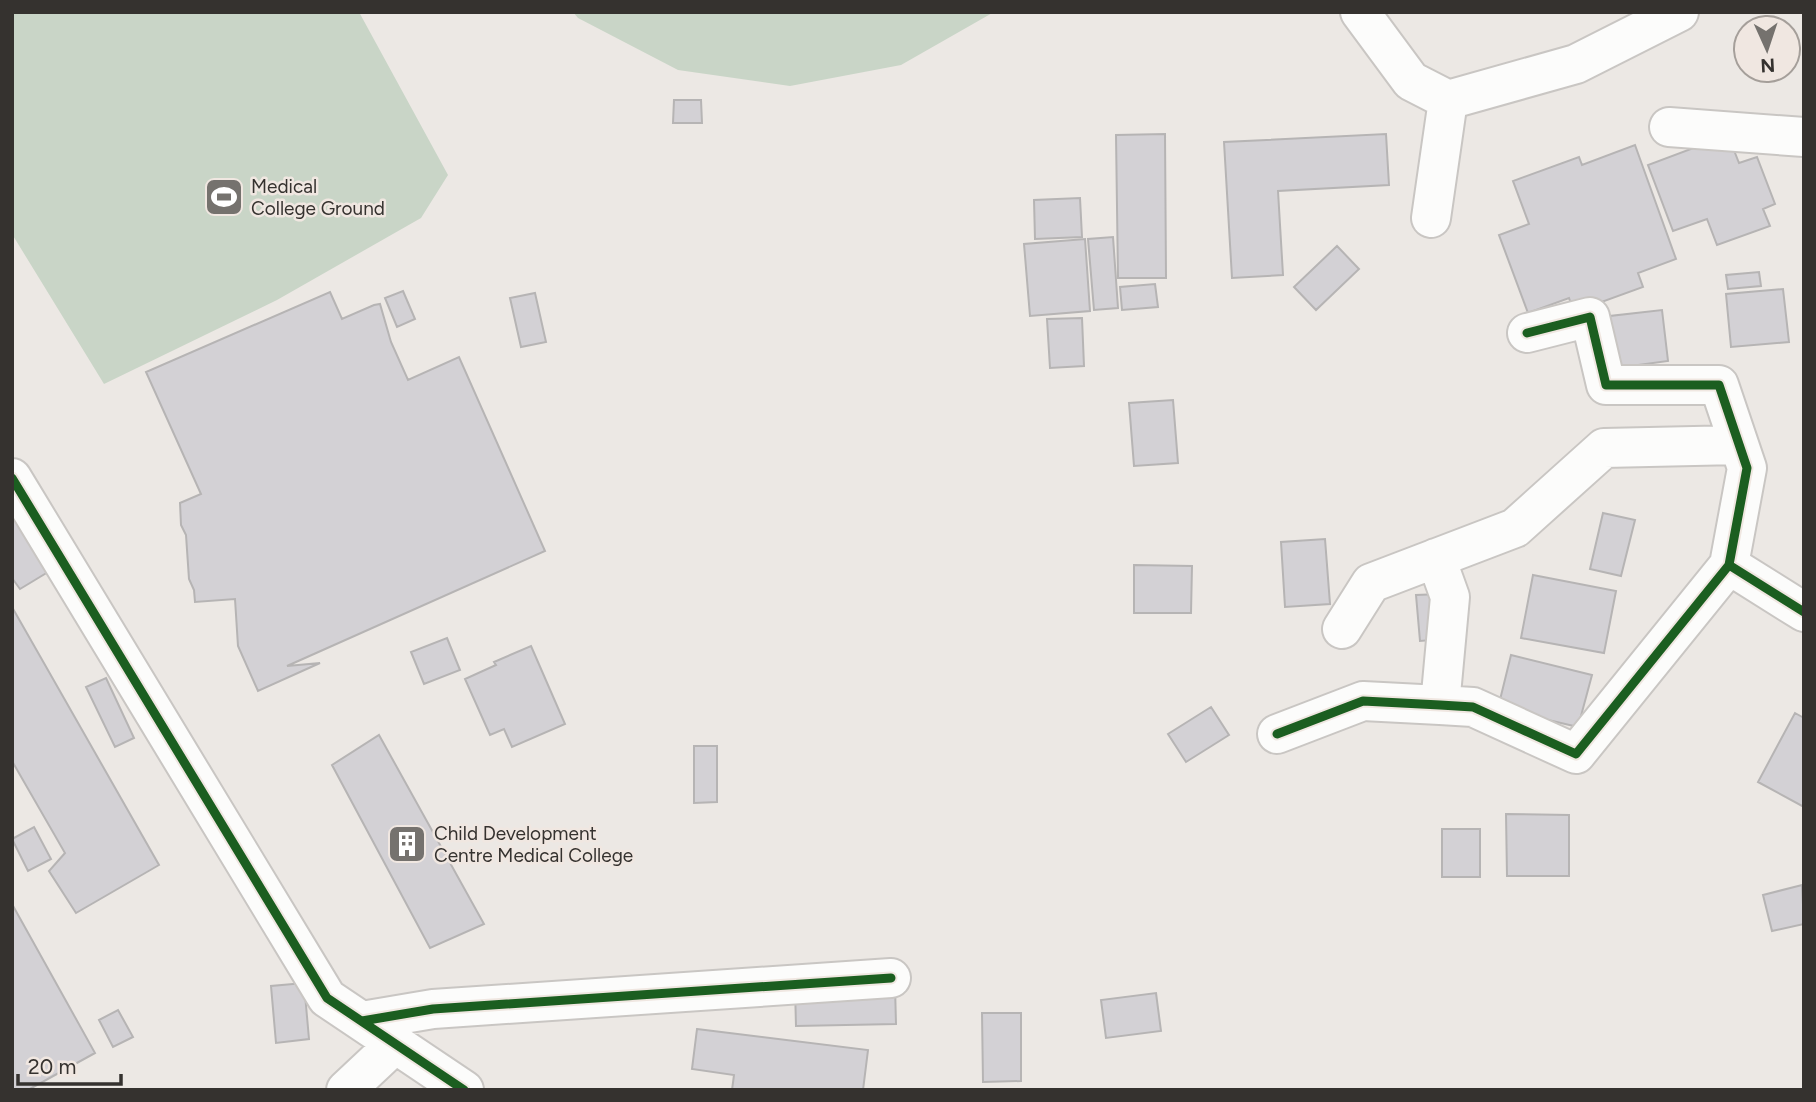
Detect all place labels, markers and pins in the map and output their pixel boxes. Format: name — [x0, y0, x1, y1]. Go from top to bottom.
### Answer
place label: Medical College Ground — [251, 175, 385, 220]
sports icon: Medical College Ground — [203, 176, 245, 218]
place label: Child Development Centre Medical College — [434, 822, 633, 867]
building icon: Child Development Centre Medical College — [386, 823, 428, 865]

